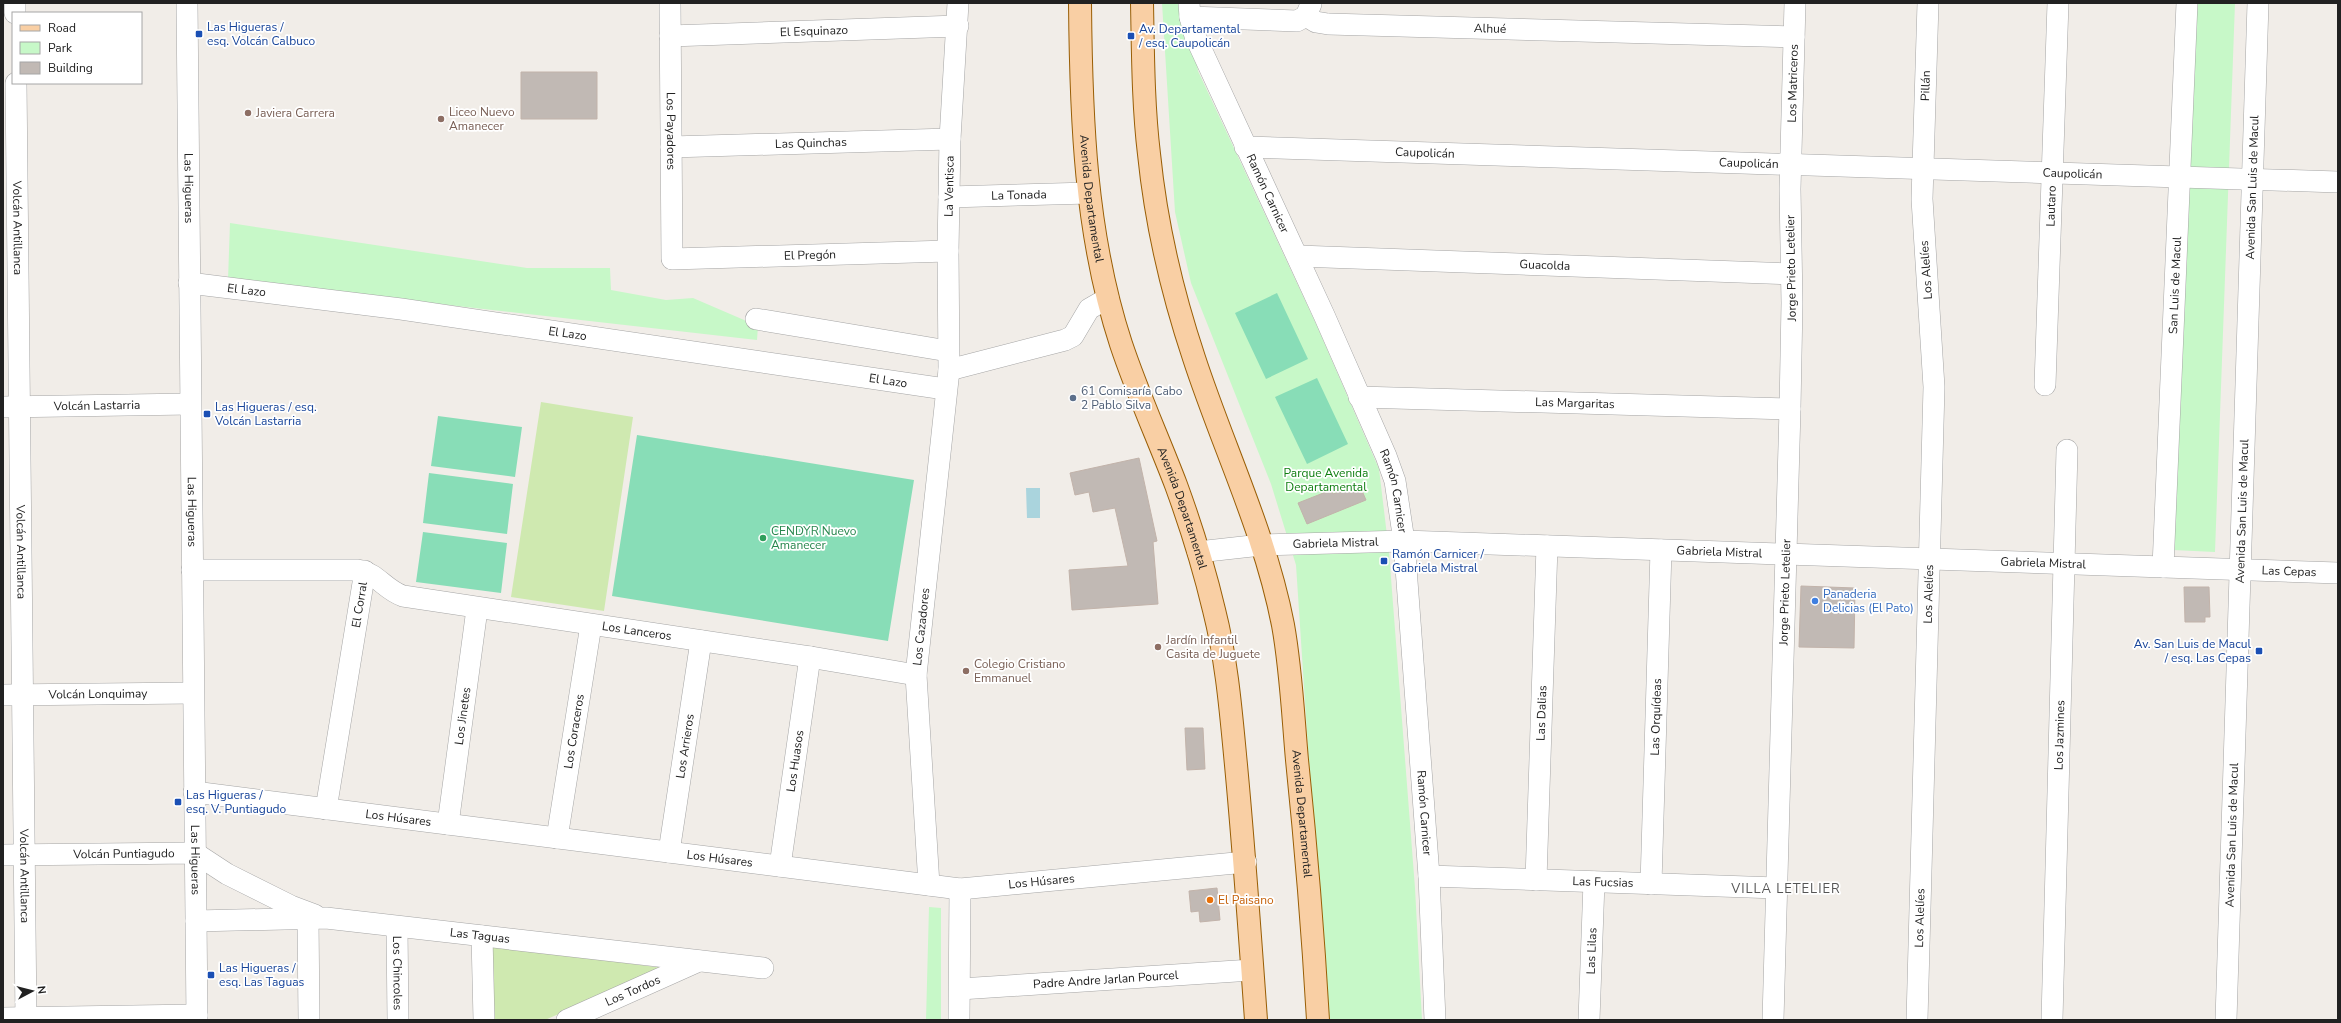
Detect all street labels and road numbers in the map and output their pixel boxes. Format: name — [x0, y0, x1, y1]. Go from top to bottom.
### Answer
street label: Alhué — [1474, 20, 1506, 37]
street label: El Esquinazo — [780, 22, 849, 40]
street label: Los Matriceros — [1784, 44, 1802, 123]
street label: Pillán — [1917, 70, 1934, 101]
street label: Los Payadores — [663, 92, 679, 170]
street label: Avenida San Luis de Macul — [2242, 115, 2262, 260]
street label: Las Quinchas — [775, 134, 847, 152]
street label: Avenida Departamental — [1076, 134, 1108, 264]
street label: Caupolicán — [1395, 144, 1455, 162]
street label: Ramón Carnicer — [1243, 151, 1293, 236]
street label: Las Higueras — [180, 153, 197, 223]
street label: Caupolicán — [1719, 154, 1779, 172]
street label: La Ventisca — [941, 155, 958, 217]
street label: Caupolicán — [2042, 165, 2103, 182]
street label: Volcán Antillanca — [9, 180, 26, 275]
street label: Lautaro — [2042, 185, 2060, 227]
street label: La Tonada — [991, 186, 1047, 204]
street label: Jorge Prieto Letelier — [1782, 214, 1800, 322]
street label: San Luis de Macul — [2165, 236, 2185, 334]
street label: Los Alelíes — [1916, 240, 1936, 300]
street label: El Pregón — [784, 246, 836, 264]
street label: Guacolda — [1519, 256, 1571, 274]
street label: El Lazo — [226, 280, 267, 300]
street label: El Lazo — [547, 323, 588, 344]
street label: El Lazo — [868, 370, 909, 391]
street label: Las Margaritas — [1535, 394, 1615, 412]
street label: Volcán Lastarria — [53, 397, 140, 414]
street label: Avenida San Luis de Macul — [2232, 438, 2252, 584]
street label: Avenida Departamental — [1154, 444, 1211, 571]
street label: Ramón Carnicer — [1376, 446, 1411, 534]
street label: Las Higueras — [184, 477, 200, 547]
street label: Volcán Antillanca — [12, 504, 30, 599]
street label: Gabriela Mistral — [1292, 534, 1379, 552]
street label: Jorge Prieto Letelier — [1775, 538, 1794, 647]
street label: Gabriela Mistral — [1676, 542, 1763, 561]
street label: Gabriela Mistral — [2000, 553, 2087, 572]
street label: Las Cepas — [2261, 562, 2317, 580]
street label: Los Alelíes — [1920, 564, 1937, 624]
street label: El Corral — [348, 580, 371, 629]
street label: Los Cazadores — [909, 587, 933, 666]
street label: Los Lanceros — [601, 618, 673, 644]
street label: Las Orquídeas — [1647, 678, 1665, 756]
street label: Volcán Lonquimay — [47, 685, 148, 703]
street label: Las Dalias — [1533, 685, 1550, 741]
street label: Los Jinetes — [451, 686, 474, 746]
street label: Los Coraceros — [560, 693, 588, 770]
street label: Los Jazmines — [2051, 700, 2068, 770]
street label: Los Arrieros — [672, 713, 698, 780]
street label: Los Huasos — [783, 729, 807, 793]
street label: Avenida Departamental — [1288, 749, 1316, 879]
street label: Avenida San Luis de Macul — [2222, 762, 2242, 908]
street label: Ramón Carnicer — [1413, 770, 1436, 857]
street label: Los Húsares — [364, 806, 433, 830]
street label: Las Higueras — [187, 825, 204, 895]
street label: Volcán Antillanca — [16, 828, 33, 923]
street label: Volcán Puntiagudo — [72, 845, 175, 862]
street label: Los Húsares — [686, 846, 754, 871]
street label: Los Húsares — [1008, 870, 1076, 892]
street label: Las Fucsias — [1572, 873, 1634, 891]
street label: Los Alelíes — [1911, 888, 1929, 948]
street label: Las Taguas — [449, 924, 511, 947]
street label: Las Lilas — [1583, 927, 1600, 975]
street label: Los Chincoles — [389, 936, 406, 1010]
street label: Padre Andre Jarlan Pourcel — [1033, 967, 1179, 992]
street label: Los Tordos — [603, 971, 663, 1010]

